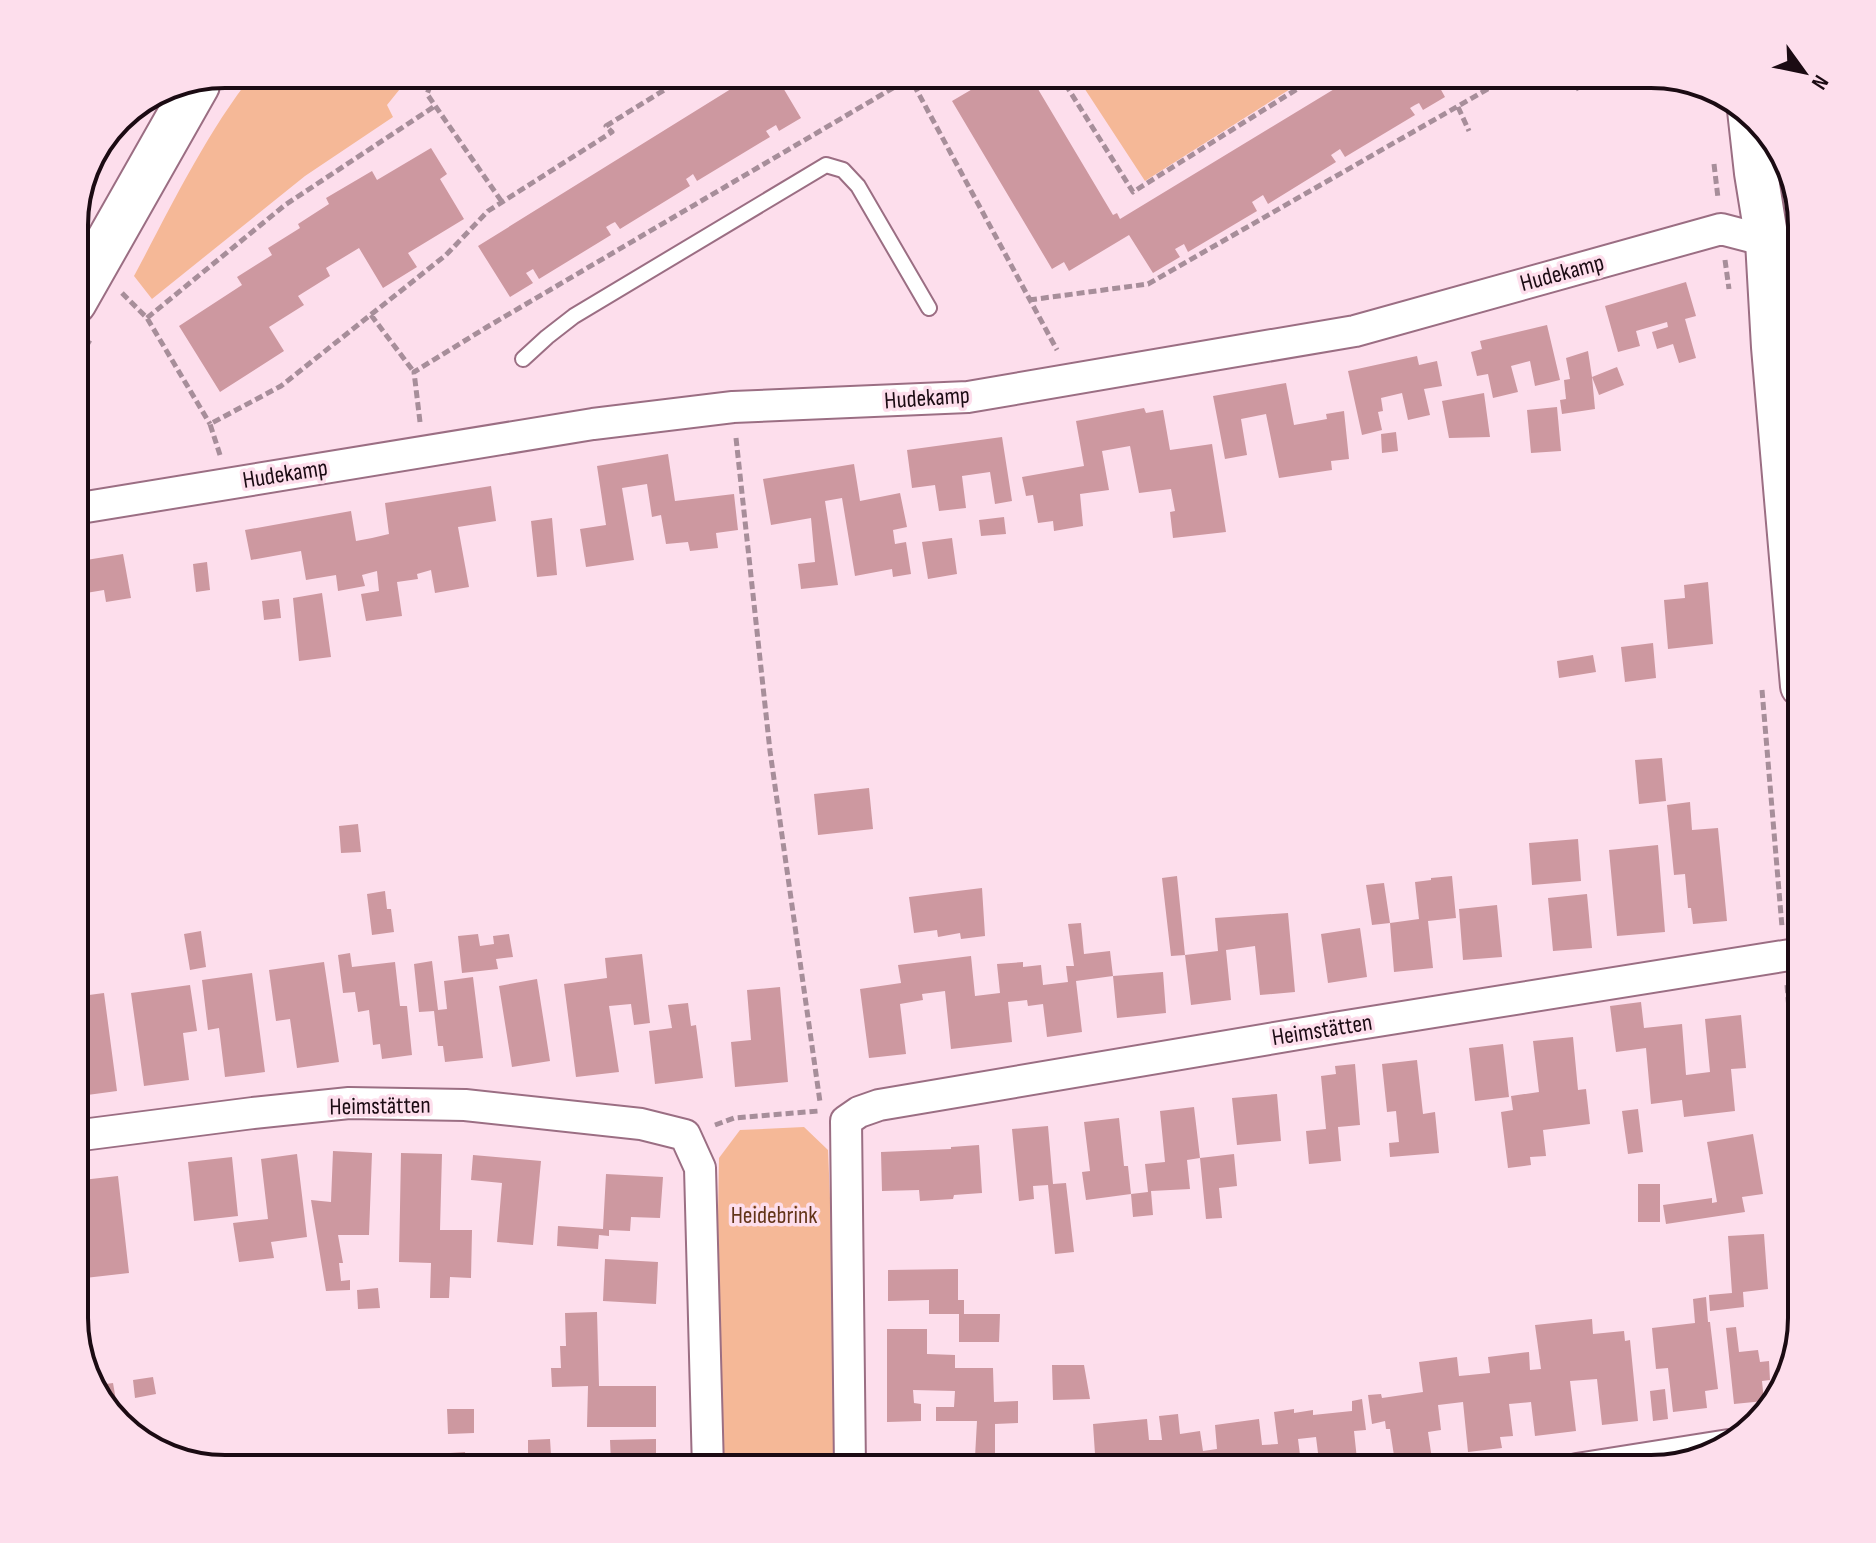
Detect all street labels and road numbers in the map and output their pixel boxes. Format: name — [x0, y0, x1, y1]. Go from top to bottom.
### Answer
street label: Hudekamp — [1517, 248, 1607, 298]
street label: Hudekamp — [883, 381, 971, 415]
street label: Hudekamp — [240, 453, 330, 495]
street label: Heimstätten — [1270, 1008, 1374, 1052]
street label: Heimstätten — [329, 1091, 431, 1121]

